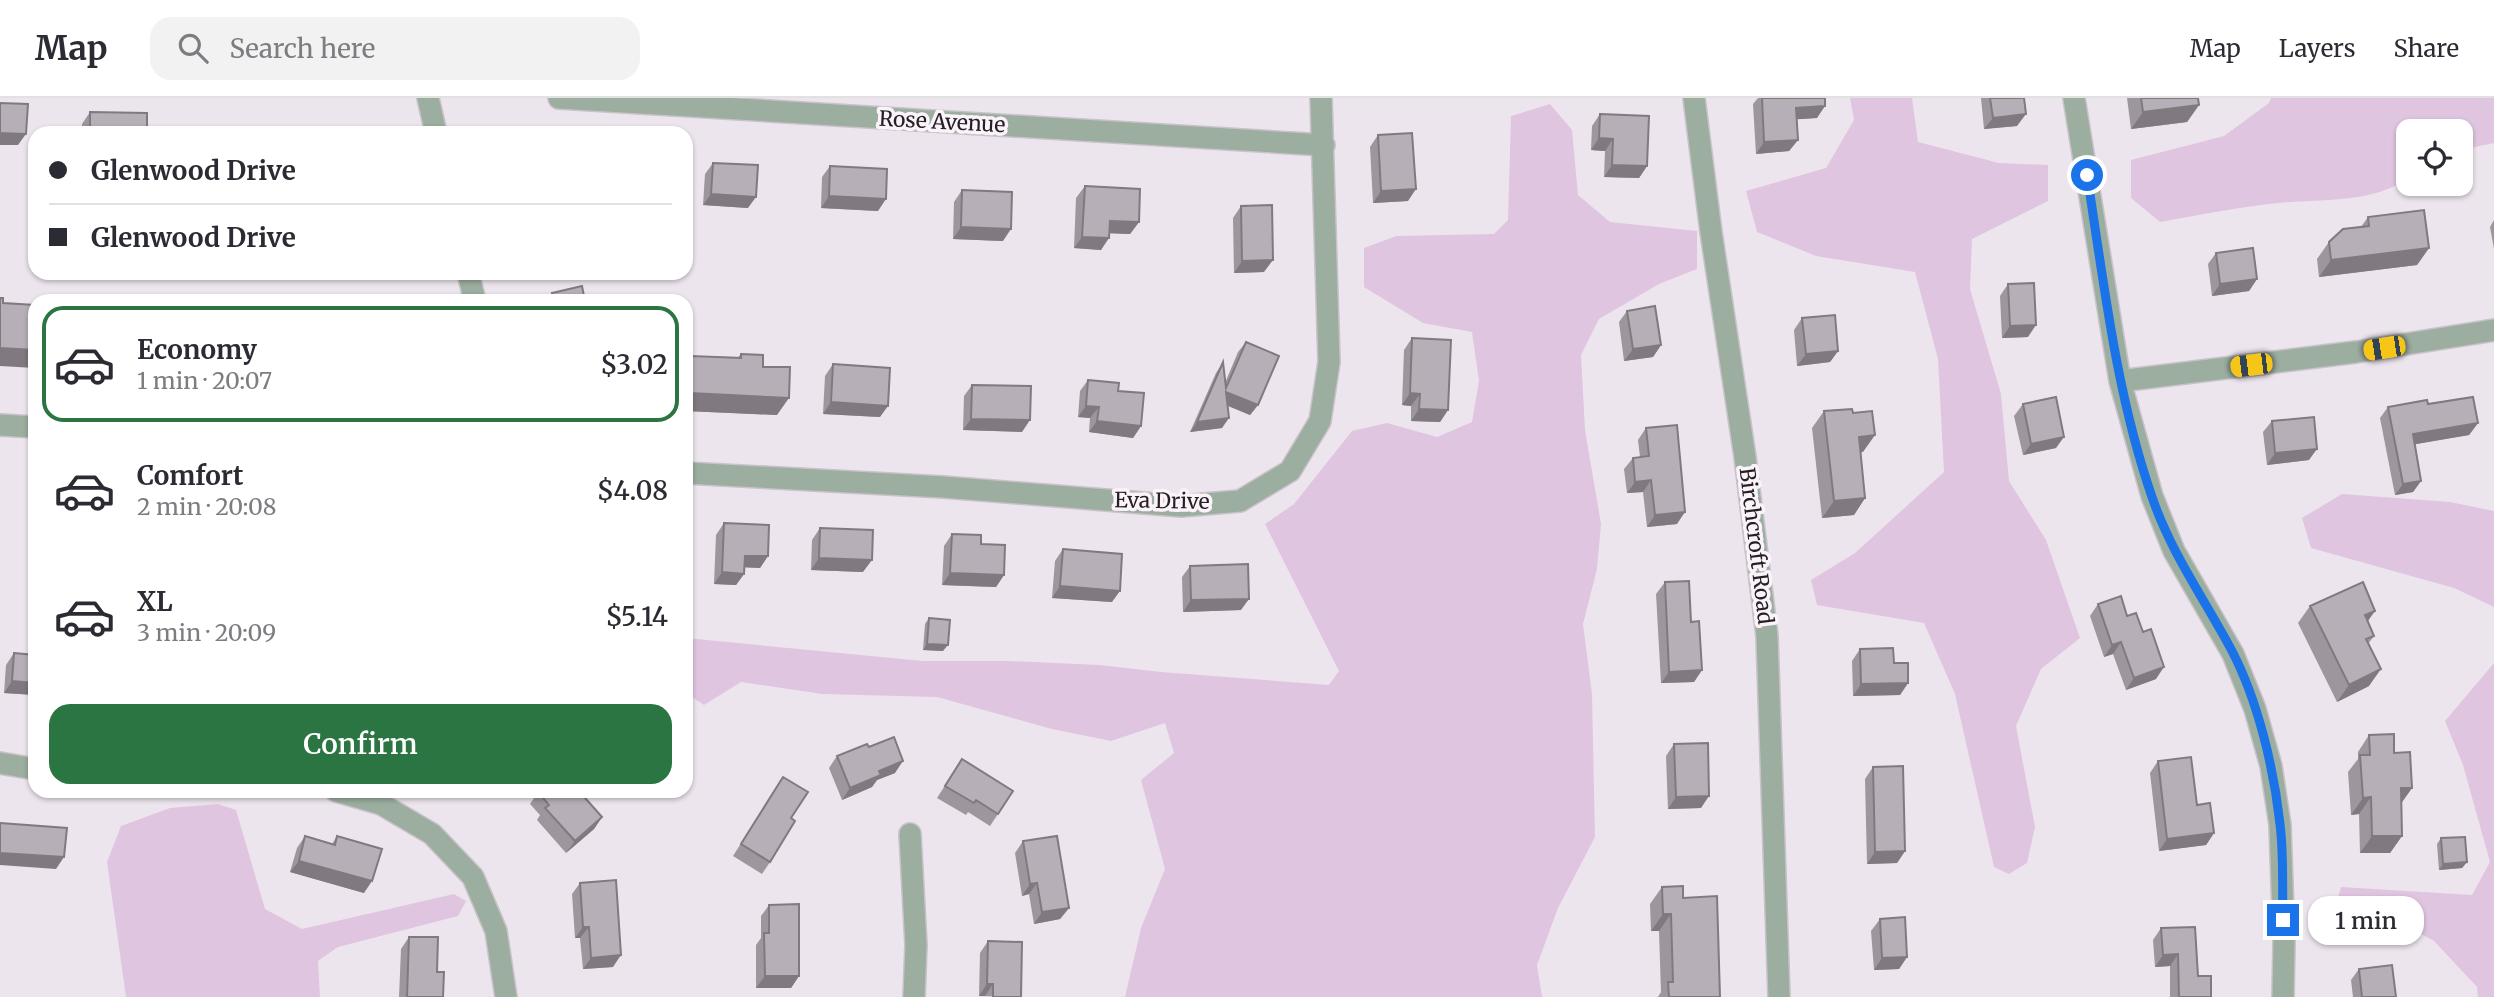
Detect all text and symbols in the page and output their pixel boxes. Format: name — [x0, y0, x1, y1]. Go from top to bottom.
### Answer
search box — [150, 17, 640, 80]
text: Map — [35, 28, 108, 69]
icon: search — [174, 29, 212, 67]
text: Search here — [230, 32, 375, 65]
text: Map — [2190, 33, 2241, 64]
text: Layers — [2279, 33, 2355, 64]
text: Share — [2393, 33, 2459, 64]
street label: Rose Avenue — [878, 105, 1006, 138]
map controls — [2396, 119, 2473, 196]
button: locate — [2396, 119, 2473, 196]
text: Glenwood Drive — [91, 154, 296, 187]
route start — [2071, 159, 2103, 191]
text: Glenwood Drive — [91, 221, 296, 254]
icon: car — [53, 333, 116, 396]
text: Economy — [137, 333, 257, 366]
car — [2362, 334, 2407, 362]
text: $3.02 — [600, 348, 668, 381]
car — [2229, 352, 2274, 378]
text: 1 min · 20:07 — [137, 366, 272, 395]
icon: car — [53, 459, 116, 522]
text: Comfort — [137, 459, 243, 492]
street label: Birchcroft Road — [1733, 466, 1780, 626]
text: $4.08 — [597, 474, 668, 507]
street label: Eva Drive — [1114, 486, 1210, 515]
text: 2 min · 20:08 — [137, 492, 276, 521]
icon: car — [53, 585, 116, 648]
text: XL — [137, 585, 173, 618]
text: $5.14 — [605, 600, 668, 633]
text: 3 min · 20:09 — [137, 618, 276, 647]
button: Confirm — [49, 704, 672, 784]
callout: 1 min — [2308, 896, 2423, 944]
route end — [2267, 904, 2299, 936]
text: 1 min — [2335, 906, 2397, 935]

